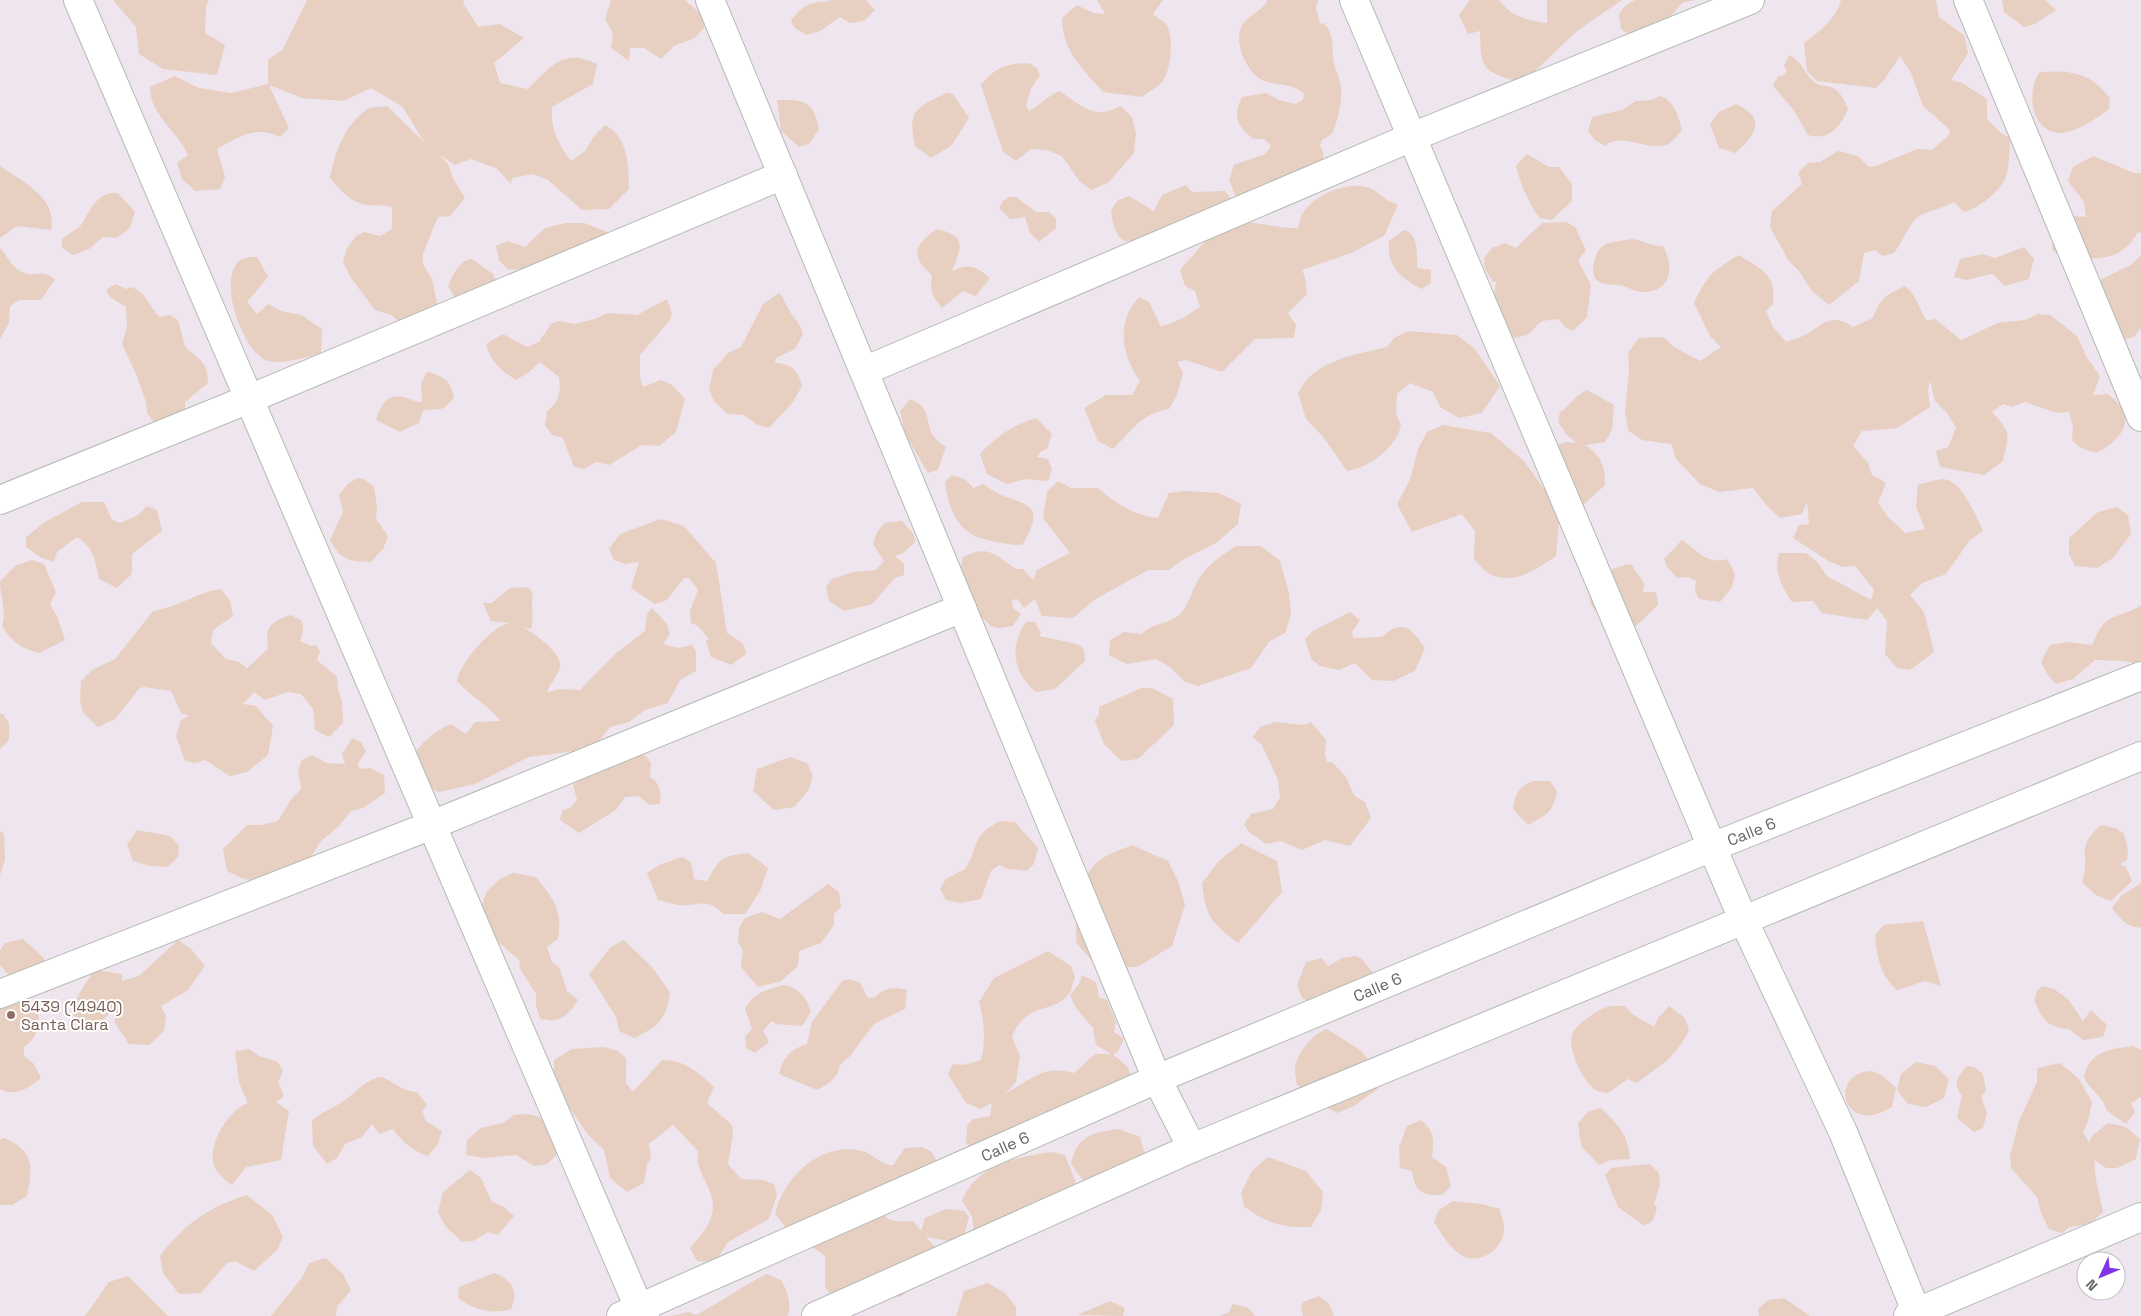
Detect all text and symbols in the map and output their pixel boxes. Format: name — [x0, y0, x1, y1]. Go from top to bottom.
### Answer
street label: Calle 6 — [1724, 812, 1779, 850]
street label: Calle 6 — [1350, 967, 1405, 1006]
place label: 5439 (14940) Santa Clara — [21, 996, 122, 1035]
marker: 5439 (14940) Santa Clara — [5, 1009, 17, 1021]
street label: Calle 6 — [978, 1126, 1033, 1166]
north arrow — [2076, 1251, 2126, 1301]
text: N — [2082, 1275, 2101, 1295]

